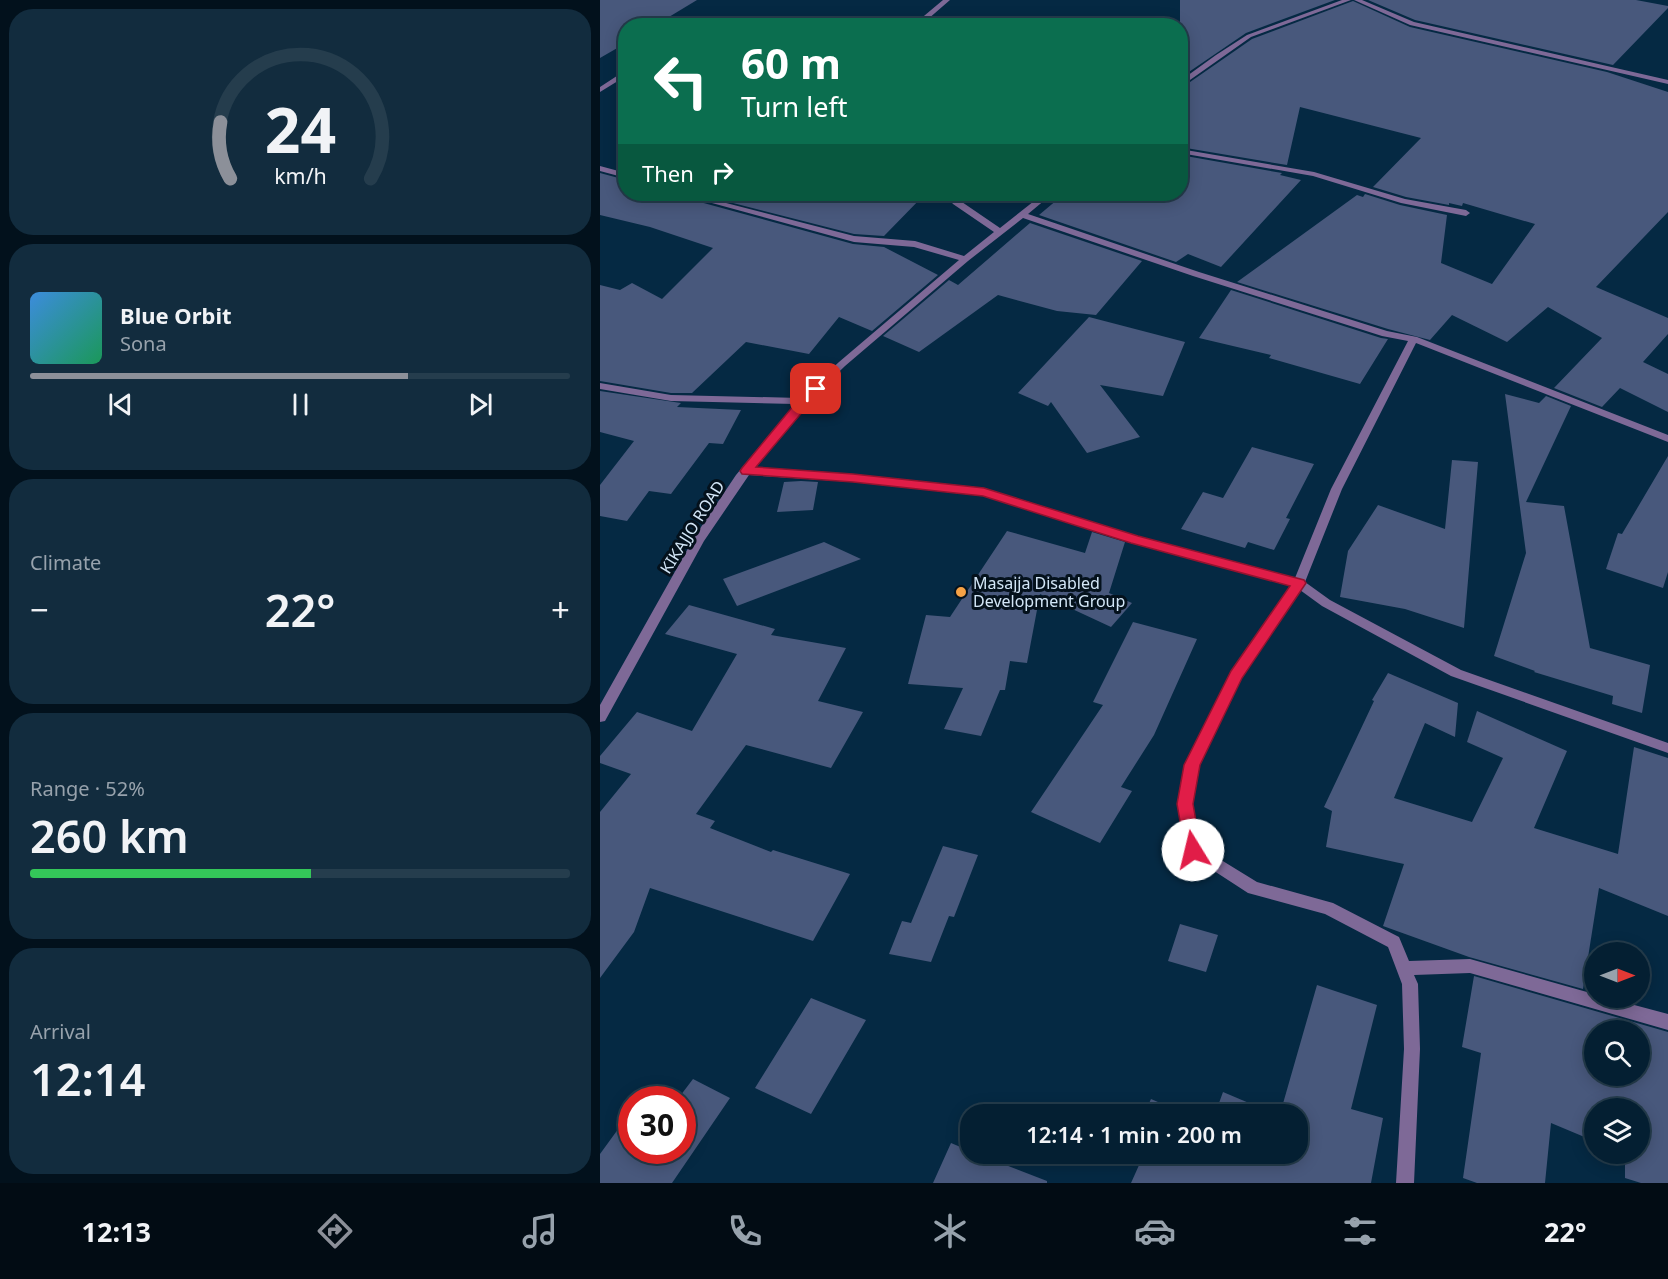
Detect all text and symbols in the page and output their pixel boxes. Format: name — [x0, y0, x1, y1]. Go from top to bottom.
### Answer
text: 60 m — [741, 34, 841, 91]
icon: left — [642, 42, 720, 120]
text: 24 — [264, 86, 336, 171]
text: Turn left — [741, 88, 847, 125]
icon: right — [706, 156, 739, 189]
text: Then — [642, 158, 694, 188]
text: km/h — [274, 161, 326, 190]
text: Blue Orbit — [120, 300, 232, 330]
text: Sona — [120, 330, 167, 357]
pin — [790, 363, 841, 414]
icon: arrive — [799, 372, 832, 405]
icon: previous — [104, 388, 137, 421]
icon: pause — [284, 388, 317, 421]
icon: next — [464, 388, 497, 421]
street label: KIKAJJO ROAD — [655, 476, 729, 578]
text: Climate — [30, 549, 101, 576]
place label: Masajja Disabled Development Group — [973, 572, 1125, 612]
text: 22° — [265, 579, 335, 640]
marker: Masajja Disabled Development Group — [954, 585, 968, 599]
text: − — [30, 587, 49, 632]
text: + — [551, 587, 570, 632]
text: Range · 52% — [30, 775, 145, 802]
text: 260 km — [30, 805, 189, 866]
position arrow — [1161, 818, 1225, 882]
north arrow — [1584, 942, 1650, 1008]
map controls — [1584, 942, 1650, 1164]
text: Arrival — [30, 1018, 91, 1045]
button: search — [1584, 1020, 1650, 1086]
text: 12:14 — [30, 1048, 145, 1109]
speed limit sign: 30 — [618, 1086, 696, 1164]
button: layers — [1584, 1098, 1650, 1164]
text: 12:14 · 1 min · 200 m — [1026, 1119, 1242, 1149]
icon: directions — [314, 1210, 356, 1252]
icon: music — [519, 1210, 561, 1252]
icon: phone — [724, 1210, 766, 1252]
icon: climate — [929, 1210, 971, 1252]
icon: car — [1134, 1210, 1176, 1252]
icon: filters — [1339, 1210, 1381, 1252]
text: 12:13 — [82, 1213, 151, 1250]
text: 22° — [1544, 1213, 1586, 1250]

